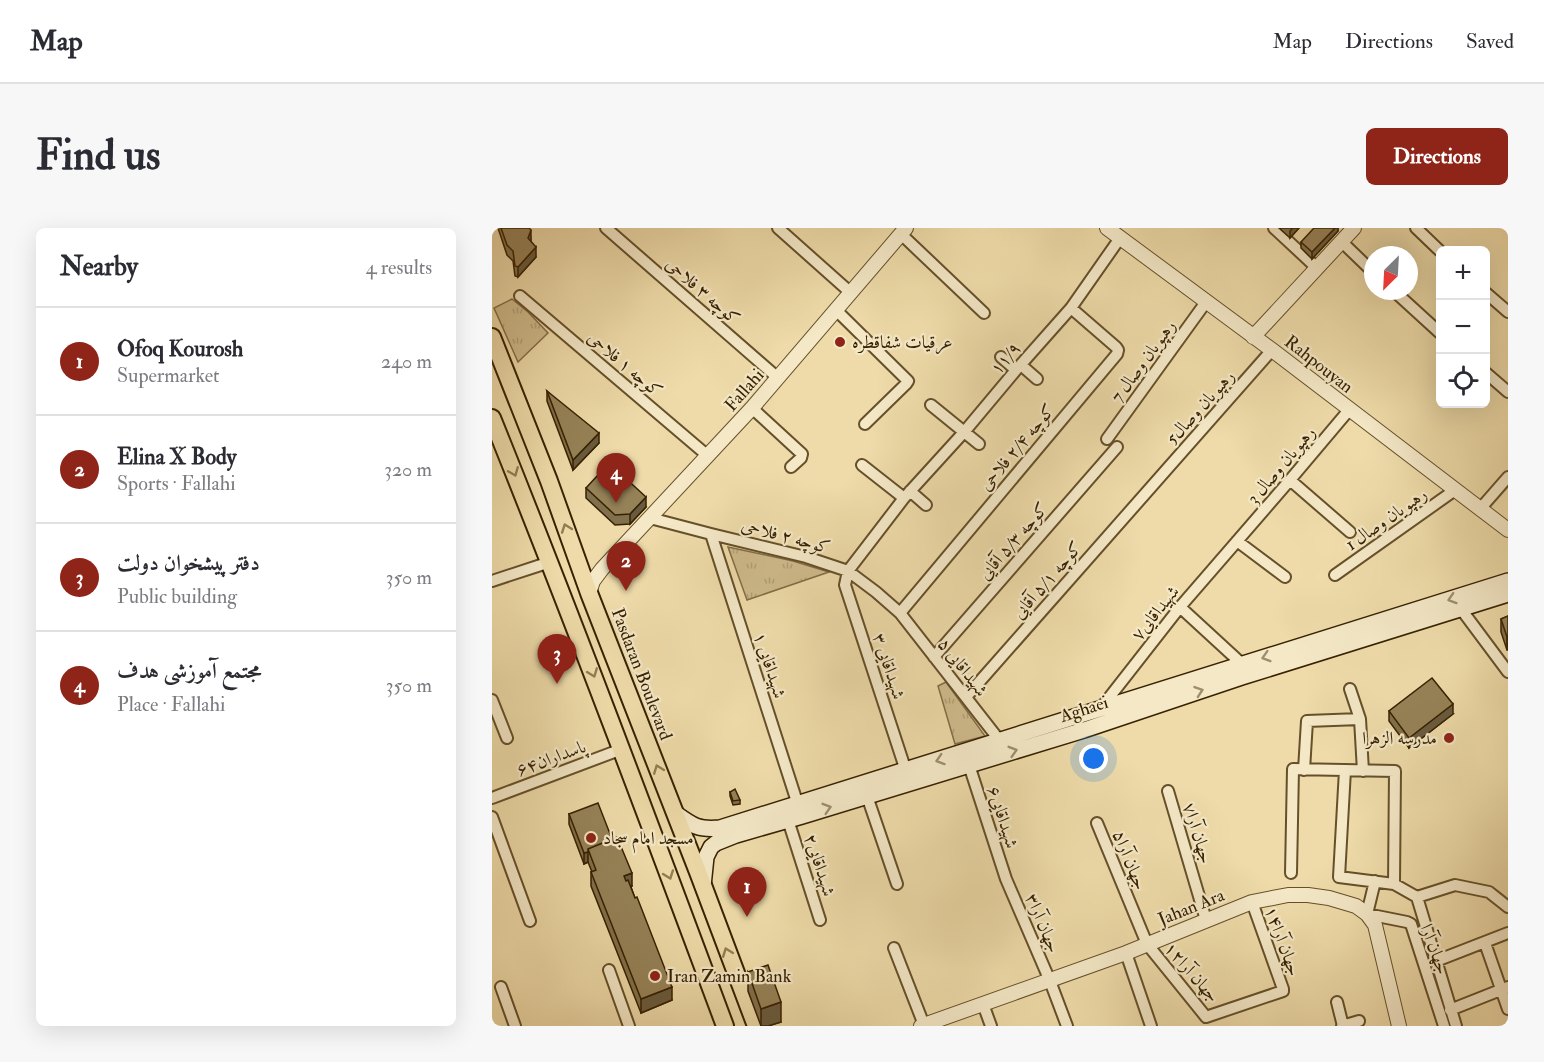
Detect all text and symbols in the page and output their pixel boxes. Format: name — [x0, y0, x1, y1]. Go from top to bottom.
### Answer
text: Map — [30, 24, 83, 59]
text: Map — [1272, 28, 1312, 55]
text: Directions — [1345, 28, 1433, 55]
text: Saved — [1466, 28, 1514, 55]
button: Directions — [1366, 128, 1508, 185]
text: Find us — [36, 130, 160, 182]
north arrow — [1364, 246, 1418, 300]
map controls — [1436, 246, 1490, 408]
button: + — [1436, 246, 1490, 300]
text: Nearby — [60, 251, 138, 283]
street label: کوچه ۳ فلاحی — [660, 253, 745, 331]
text: 4 results — [366, 255, 432, 280]
button: − — [1436, 300, 1490, 354]
street label: 7 رهپویان وصال — [1106, 315, 1181, 407]
street label: کوچه ۱ فلاحی — [582, 326, 667, 403]
street label: Rahpouyan — [1280, 330, 1358, 398]
place label: عرقیات شفاقطره — [852, 331, 953, 355]
text: Ofoq Kourosh — [117, 335, 243, 363]
marker: عرقیات شفاقطره — [833, 335, 847, 349]
street label: ۱۱/۹ — [985, 337, 1026, 380]
text: 1 — [76, 349, 83, 374]
text: 240 m — [381, 349, 432, 374]
button: locate — [1436, 354, 1490, 408]
text: Supermarket — [117, 363, 220, 388]
street label: Fallahi — [720, 364, 769, 416]
street label: رهپویان وصال5 — [1161, 365, 1240, 449]
street label: کوچه ۲/۴ فلاحی — [974, 399, 1061, 496]
street label: 3 رهپویان وصال — [1242, 421, 1321, 509]
text: Elina X Body — [117, 443, 237, 471]
pin: 4 — [596, 454, 636, 503]
text: 2 — [74, 457, 85, 482]
text: 320 m — [384, 457, 432, 482]
one-way arrow — [507, 466, 519, 477]
text: Sports · Fallahi — [117, 471, 236, 496]
street label: 1 رهپویان وصال — [1341, 483, 1432, 556]
street label: کوچه ۵/۳ آقایی — [973, 498, 1054, 586]
street label: کوچه ۲ فلاحی — [739, 514, 833, 560]
one-way arrow — [561, 523, 574, 534]
street label: کوچه ۵/۱ آقایی — [1007, 537, 1088, 625]
pin: 2 — [606, 542, 646, 591]
text: دفتر پیشخوان دولت — [117, 549, 260, 577]
text: 3 — [76, 565, 83, 590]
text: 350 m — [386, 565, 432, 590]
street label: شهیداقایی۷ — [1126, 581, 1185, 646]
text: Public building — [117, 584, 237, 609]
one-way arrow — [1447, 591, 1458, 604]
street label: Pasdaran Boulevard — [606, 605, 677, 744]
street label: ۱ شهیداقایی — [748, 629, 791, 701]
street label: ۳ شهیداقایی — [867, 630, 910, 702]
street label: ۵ شهیداقایی — [933, 633, 993, 701]
pin: 3 — [538, 634, 576, 684]
one-way arrow — [1261, 650, 1272, 662]
text: مجتمع آموزشی هدف — [117, 657, 261, 685]
one-way arrow — [585, 667, 598, 678]
text: 4 — [74, 673, 85, 698]
text: 350 m — [386, 673, 432, 698]
one-way arrow — [1193, 686, 1204, 699]
street label: Aghaei — [1056, 691, 1111, 728]
text: Place · Fallahi — [117, 692, 225, 717]
place label: مدرسه الزهرا — [1362, 727, 1437, 750]
marker: مدرسه الزهرا — [1442, 731, 1456, 745]
street label: پاسداران۶۴ — [513, 735, 591, 783]
your location — [1079, 744, 1108, 773]
one-way arrow — [1007, 746, 1018, 758]
one-way arrow — [935, 753, 946, 765]
one-way arrow — [653, 765, 665, 776]
street label: شهیداقایی۶ — [982, 783, 1023, 851]
street label: جهان آرا۷ — [1177, 800, 1218, 866]
one-way arrow — [821, 803, 832, 816]
place label: مسجد امام سجاد — [603, 827, 694, 854]
street label: جهان آرا۵ — [1107, 827, 1152, 893]
marker: مسجد امام سجاد — [584, 831, 598, 845]
street label: شهیداقایی۲ — [799, 831, 840, 899]
pin: 1 — [728, 868, 766, 917]
one-way arrow — [662, 869, 674, 880]
street label: Jahan Ara — [1154, 884, 1228, 932]
street label: جهان آرا۳ — [1020, 890, 1065, 956]
street label: جهان آرا۱۴ — [1259, 903, 1306, 979]
street label: جهان آرا — [1415, 921, 1454, 978]
street label: جهان آرا۱۲ — [1159, 937, 1224, 1007]
one-way arrow — [722, 947, 735, 957]
place label: Iran Zamin Bank — [667, 965, 792, 988]
marker: Iran Zamin Bank — [648, 969, 662, 983]

